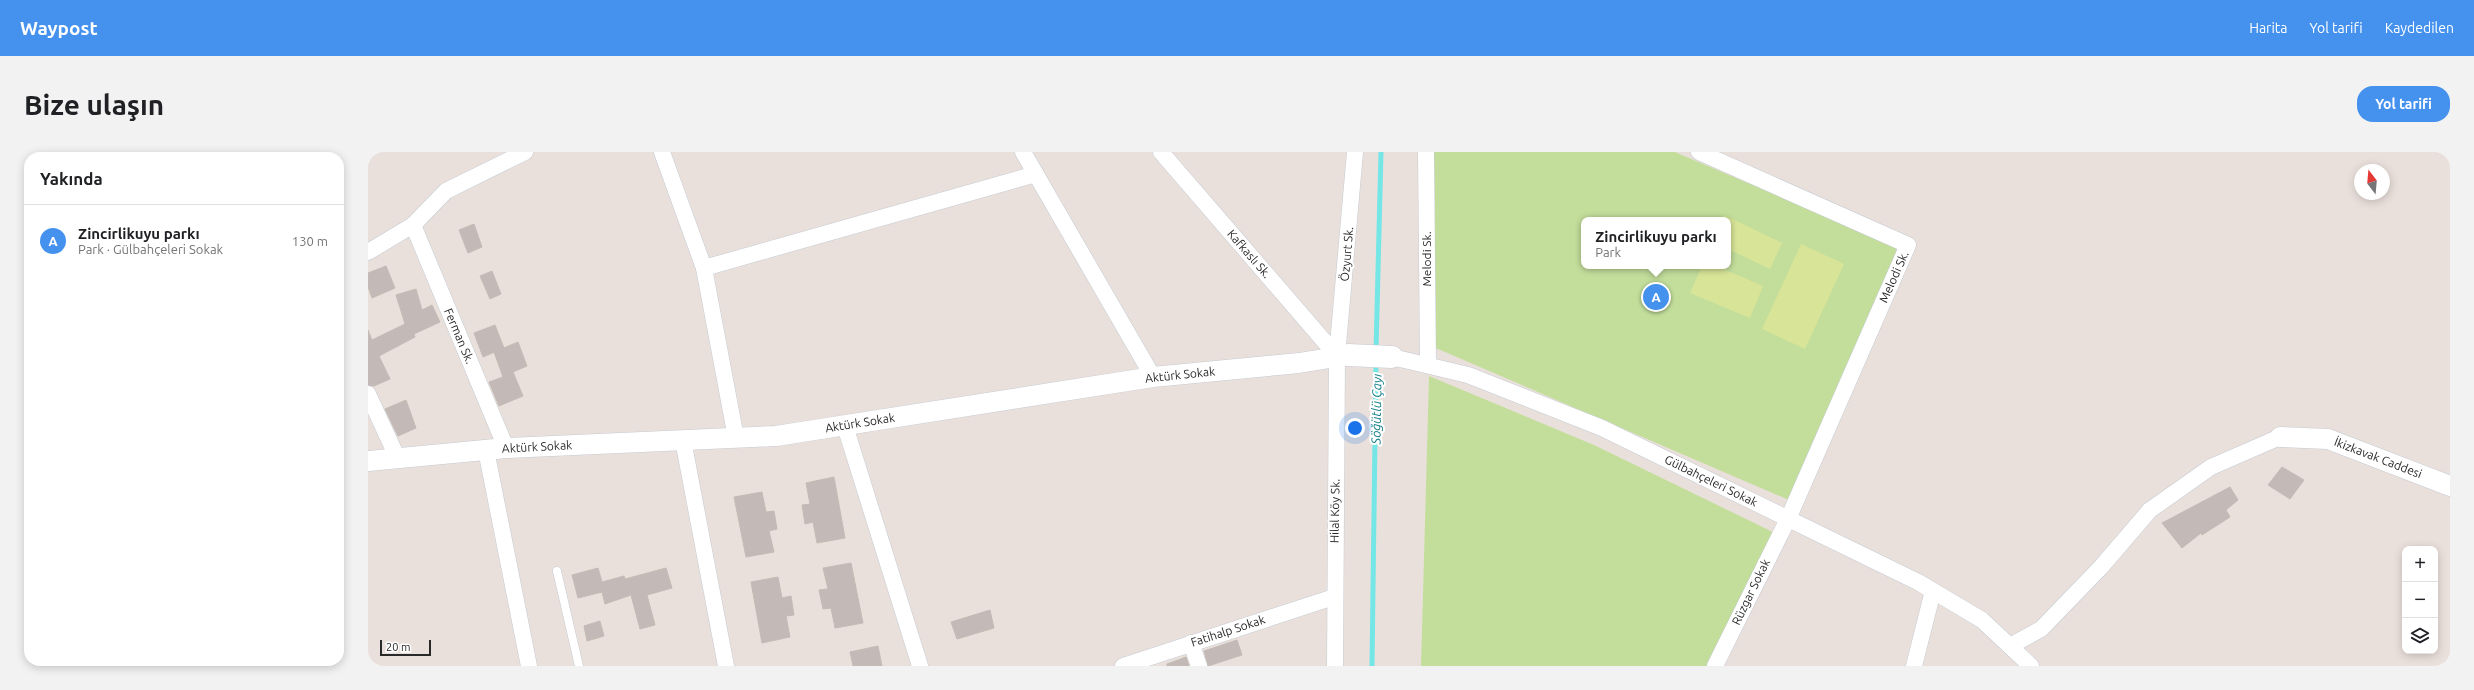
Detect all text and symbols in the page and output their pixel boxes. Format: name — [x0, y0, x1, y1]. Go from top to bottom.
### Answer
text: Waypost — [20, 17, 98, 39]
text: Harita — [2249, 20, 2287, 36]
text: Yol tarifi — [2309, 20, 2363, 36]
text: Kaydedilen — [2385, 20, 2454, 36]
button: Yol tarifi — [2357, 86, 2450, 122]
text: Bize ulaşın — [24, 89, 164, 120]
north arrow — [2354, 164, 2390, 200]
text: Yakında — [40, 169, 103, 188]
popup — [1581, 217, 1731, 269]
text: Zincirlikuyu parkı — [78, 225, 200, 242]
street label: Özyurt Sk. — [1338, 226, 1355, 282]
street label: Kafkaslı Sk. — [1225, 227, 1274, 280]
text: Zincirlikuyu parkı — [1595, 228, 1717, 245]
street label: Melodi Sk. — [1420, 231, 1433, 287]
text: A — [48, 234, 58, 248]
text: 130 m — [292, 234, 328, 248]
text: Park · Gülbahçeleri Sokak — [78, 242, 223, 256]
text: Park — [1595, 245, 1621, 259]
street label: Melodi Sk. — [1876, 249, 1911, 305]
pin: A — [1643, 282, 1669, 312]
street label: Ferman Sk. — [442, 306, 477, 365]
street label: Aktürk Sokak — [1144, 364, 1216, 385]
water label: Söğütlü Çayı — [1368, 374, 1384, 445]
street label: Aktürk Sokak — [824, 411, 896, 434]
your location — [1345, 418, 1365, 438]
street label: İkizkavak Caddesi — [2332, 435, 2424, 480]
street label: Aktürk Sokak — [502, 438, 572, 455]
street label: Gülbahçeleri Sokak — [1663, 452, 1760, 509]
street label: Hilal Köy Sk. — [1327, 479, 1342, 543]
map controls — [2402, 546, 2438, 654]
button: + — [2402, 546, 2438, 582]
street label: Rüzgar Sokak — [1729, 557, 1772, 627]
button: − — [2402, 582, 2438, 618]
street label: Fatihalp Sokak — [1189, 612, 1267, 649]
button: layers — [2402, 618, 2438, 654]
scale bar — [380, 638, 431, 657]
text: 20 m — [386, 641, 410, 653]

